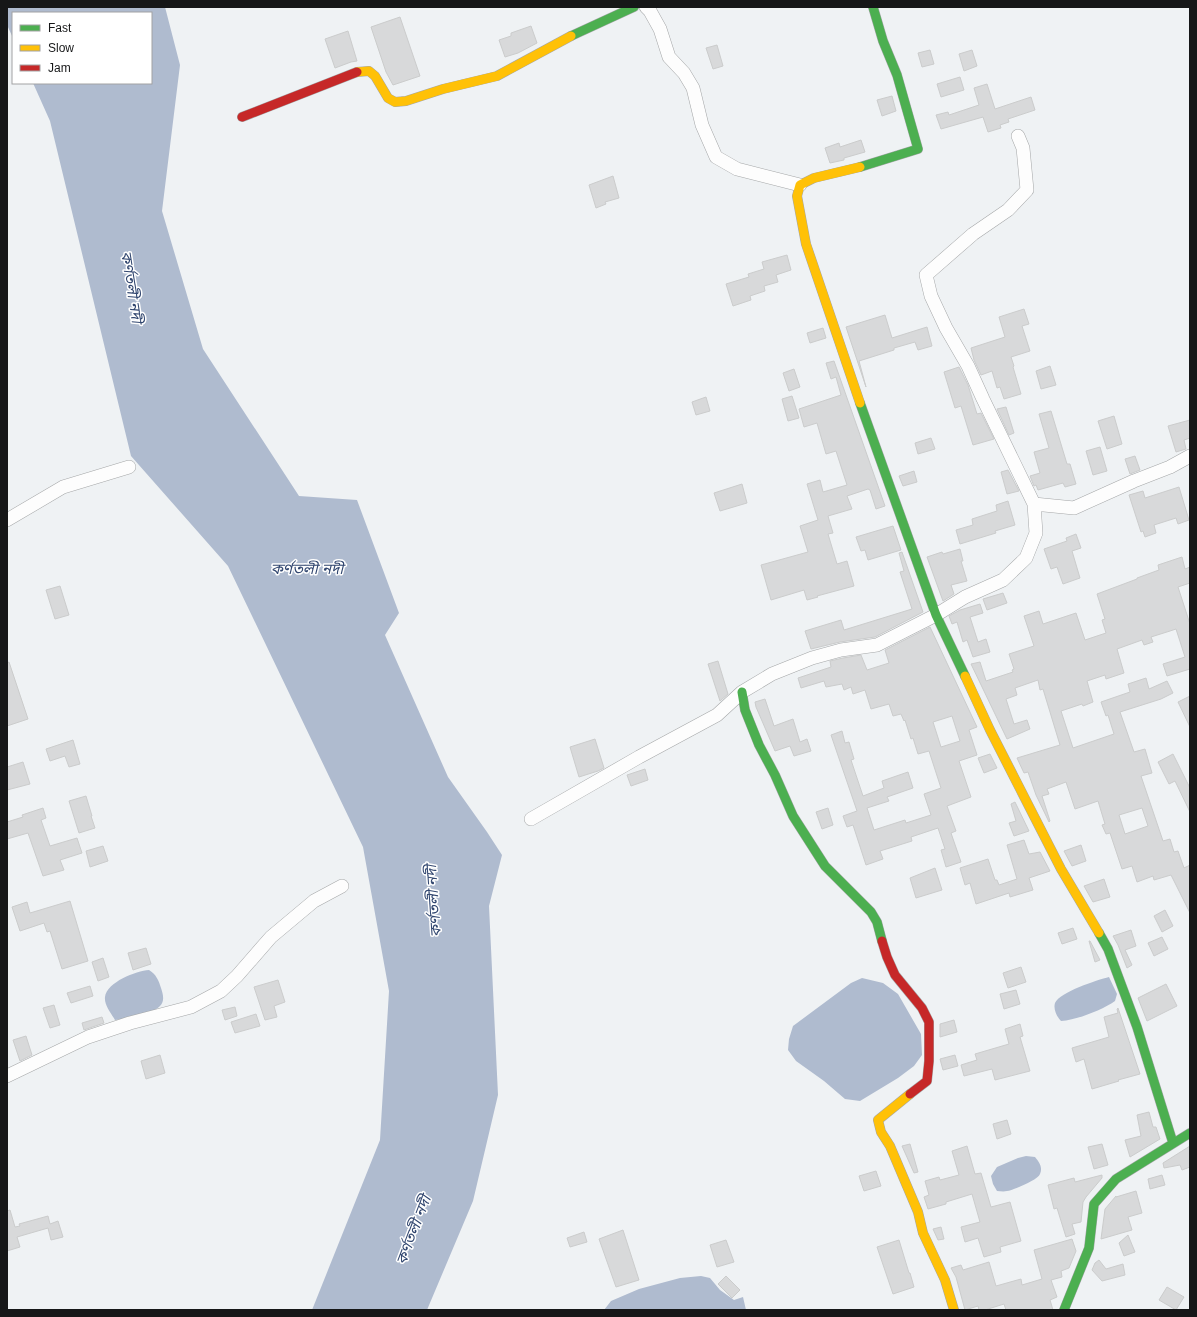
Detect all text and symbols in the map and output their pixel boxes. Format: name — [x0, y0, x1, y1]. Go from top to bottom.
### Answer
legend — [12, 12, 152, 84]
text: Fast — [48, 21, 72, 35]
text: Slow — [48, 41, 74, 55]
text: Jam — [48, 61, 71, 75]
water label: কর্ণতলী নদী — [118, 250, 147, 327]
water label: কর্ণতলী নদী — [271, 560, 346, 577]
water label: কর্ণতলী নদী — [422, 861, 444, 938]
water label: কর্ণতলী নদী — [392, 1190, 435, 1267]

